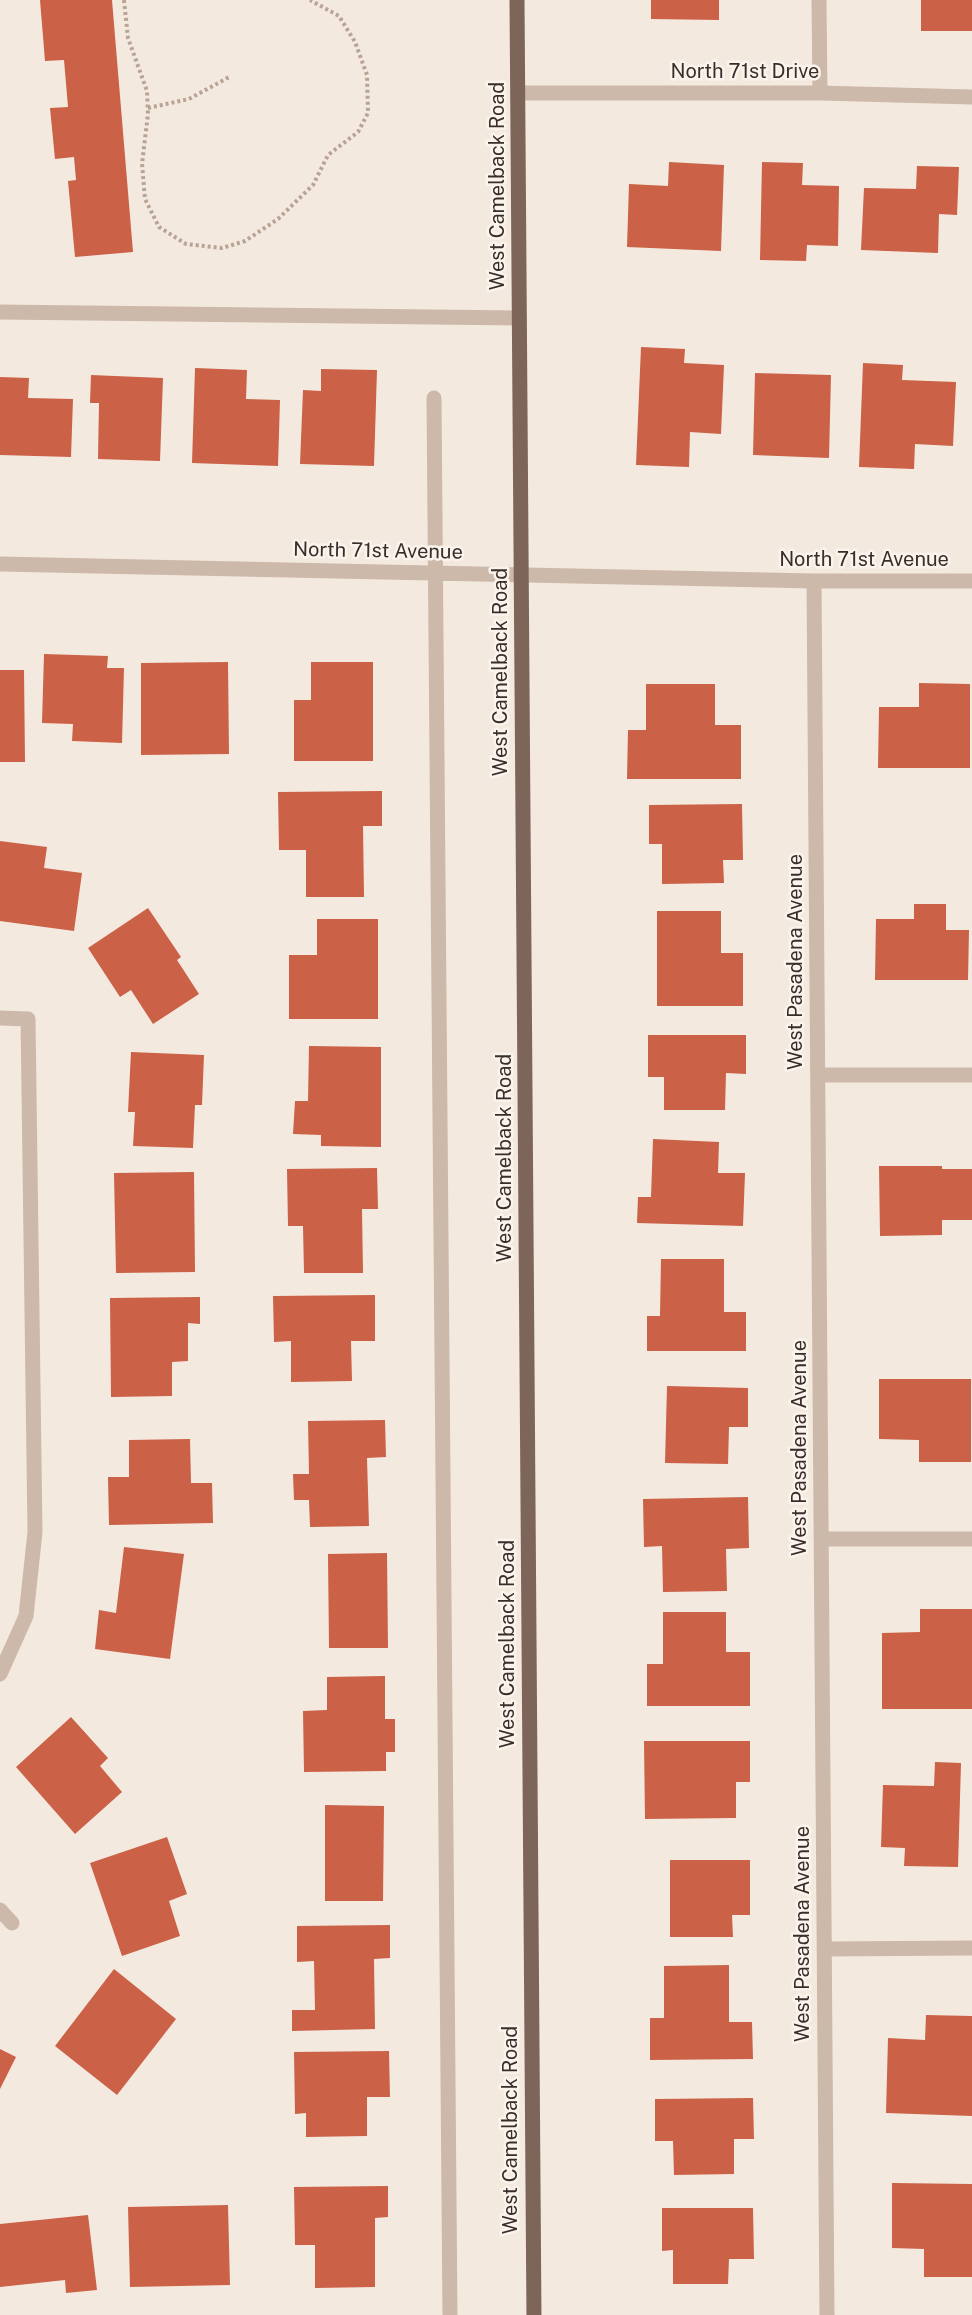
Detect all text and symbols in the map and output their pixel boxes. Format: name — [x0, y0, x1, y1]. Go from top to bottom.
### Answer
street label: North 71st Drive — [671, 60, 819, 84]
street label: West Camelback Road — [486, 82, 510, 290]
street label: North 71st Avenue — [293, 538, 463, 564]
street label: North 71st Avenue — [779, 548, 949, 572]
street label: West Camelback Road — [489, 568, 513, 776]
street label: West Pasadena Avenue — [784, 854, 808, 1070]
street label: West Camelback Road — [493, 1054, 517, 1262]
street label: West Pasadena Avenue — [788, 1340, 812, 1556]
street label: West Camelback Road — [496, 1540, 520, 1748]
street label: West Pasadena Avenue — [791, 1826, 815, 2042]
street label: West Camelback Road — [499, 2026, 523, 2234]

